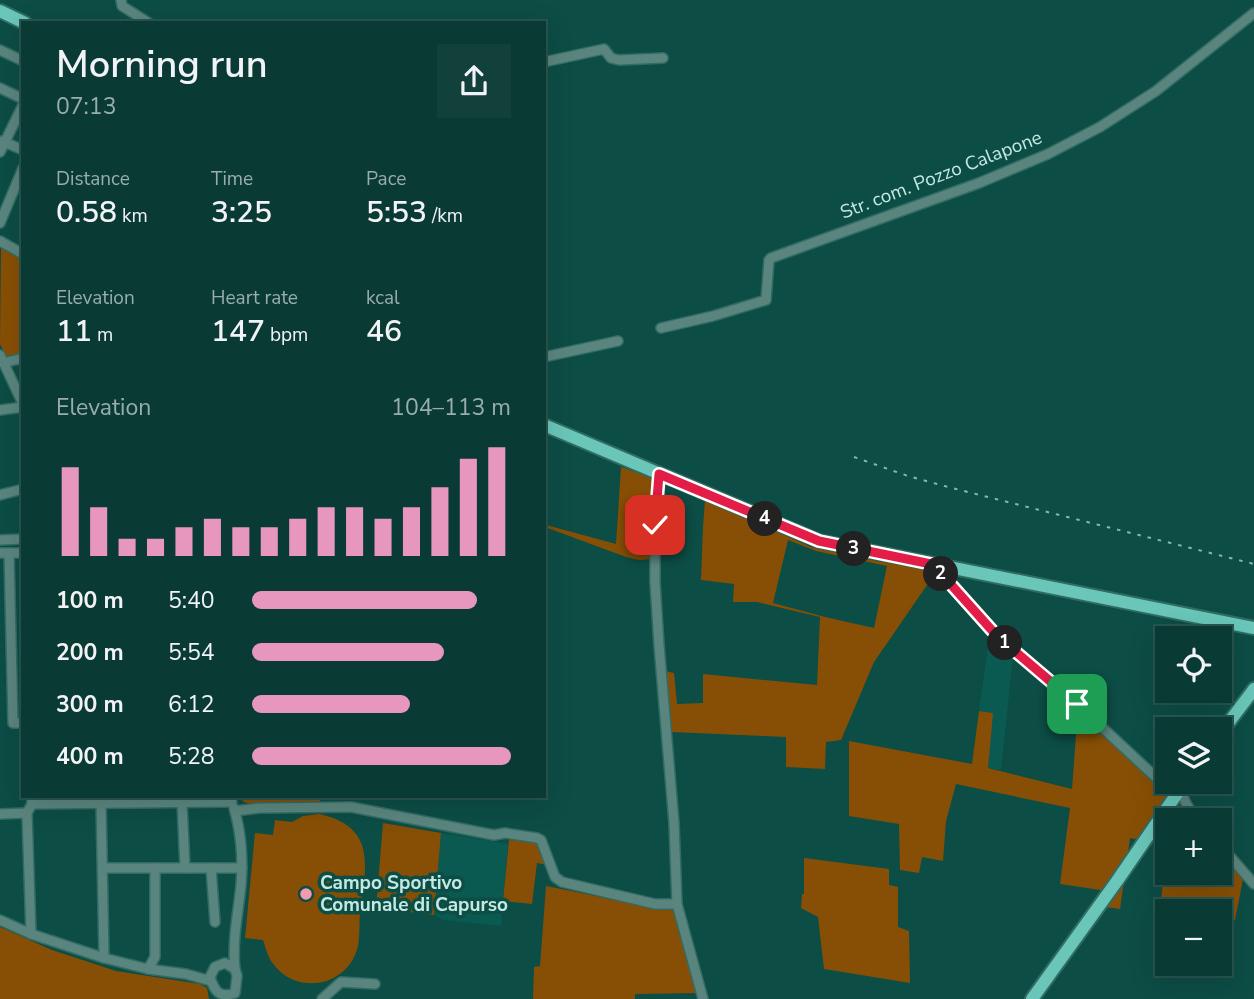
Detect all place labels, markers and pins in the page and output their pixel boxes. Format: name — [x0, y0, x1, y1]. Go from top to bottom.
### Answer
pin — [625, 495, 685, 555]
pin: 4 — [748, 502, 782, 536]
pin: 3 — [836, 532, 872, 566]
pin: 2 — [923, 556, 958, 592]
pin: 1 — [988, 626, 1023, 660]
pin — [1047, 674, 1107, 734]
place label: Campo Sportivo Comunale di Capurso — [320, 870, 508, 918]
marker: Campo Sportivo Comunale di Capurso — [298, 886, 314, 902]

